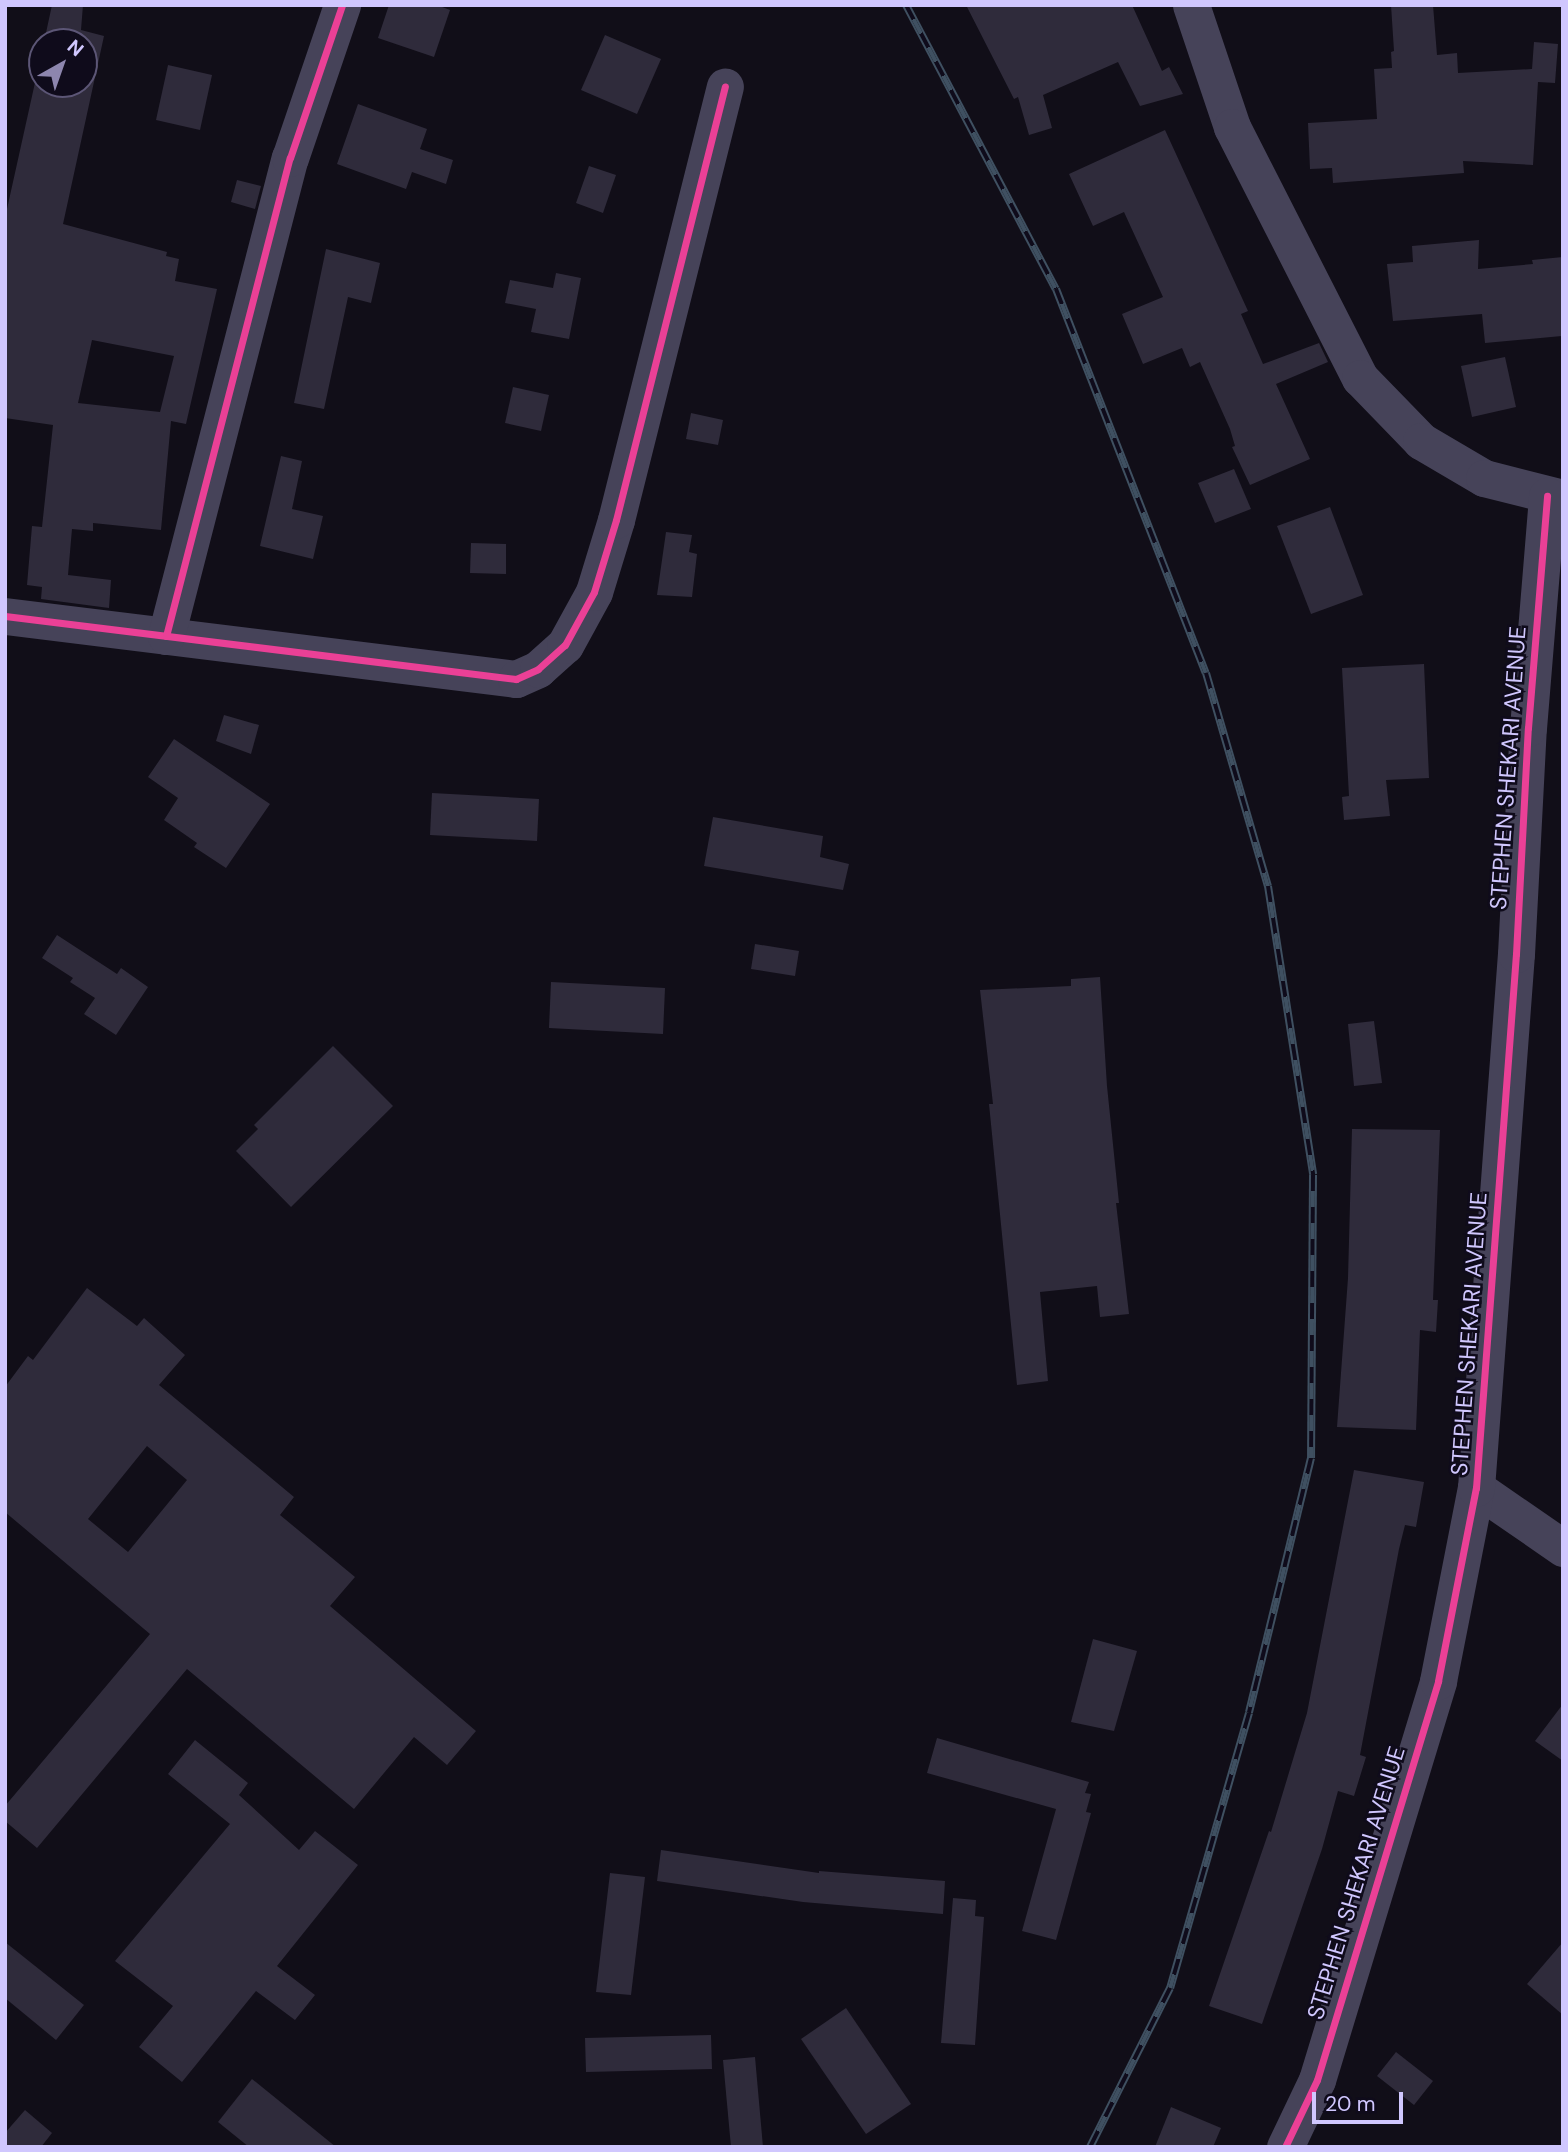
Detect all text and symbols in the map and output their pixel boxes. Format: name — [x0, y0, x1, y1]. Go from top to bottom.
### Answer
north arrow — [28, 28, 98, 98]
text: N — [62, 34, 89, 62]
street label: STEPHEN SHEKARI AVENUE — [1484, 625, 1532, 911]
street label: STEPHEN SHEKARI AVENUE — [1445, 1191, 1493, 1477]
street label: STEPHEN SHEKARI AVENUE — [1301, 1743, 1411, 2023]
scale bar — [1316, 2078, 1407, 2122]
text: 20 m — [1325, 2090, 1376, 2118]

